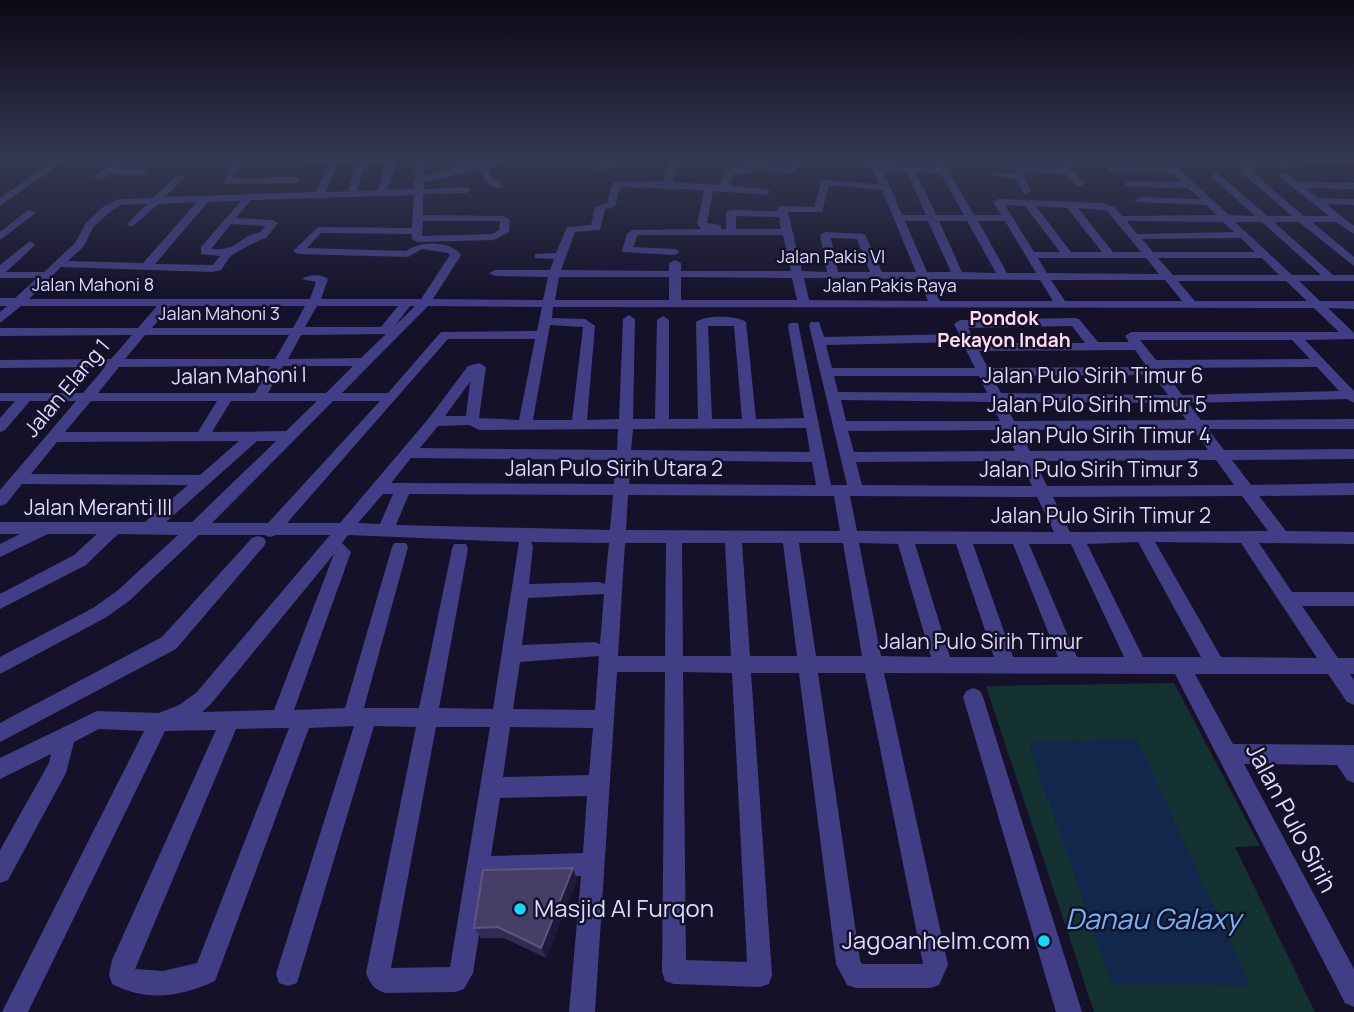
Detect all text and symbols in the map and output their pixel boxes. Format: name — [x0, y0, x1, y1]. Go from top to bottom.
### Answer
street label: Jalan Pakis VI — [777, 244, 885, 268]
street label: Jalan Mahoni 8 — [32, 272, 154, 296]
street label: Jalan Pakis Raya — [823, 273, 957, 297]
street label: Jalan Mahoni 3 — [158, 301, 280, 325]
district label: Pondok Pekayon Indah — [937, 305, 1071, 353]
street label: Jalan Elang 1 — [17, 332, 116, 443]
street label: Jalan Mahoni I — [171, 360, 307, 390]
street label: Jalan Pulo Sirih Timur 6 — [983, 361, 1203, 389]
street label: Jalan Pulo Sirih Timur 5 — [987, 390, 1207, 418]
street label: Jalan Pulo Sirih Timur 4 — [991, 421, 1211, 449]
street label: Jalan Pulo Sirih Utara 2 — [505, 454, 723, 482]
street label: Jalan Pulo Sirih Timur 3 — [979, 455, 1199, 483]
street label: Jalan Meranti III — [24, 493, 172, 521]
street label: Jalan Pulo Sirih Timur 2 — [991, 501, 1211, 529]
street label: Jalan Pulo Sirih Timur — [879, 627, 1083, 655]
street label: Jalan Pulo Sirih — [1239, 737, 1346, 898]
place label: Masjid Al Furqon — [534, 891, 714, 924]
water label: Danau Galaxy — [1065, 899, 1245, 937]
marker: Masjid Al Furqon — [512, 901, 528, 917]
place label: Jagoanhelm.com — [842, 923, 1030, 956]
marker: Jagoanhelm.com — [1036, 933, 1052, 949]

